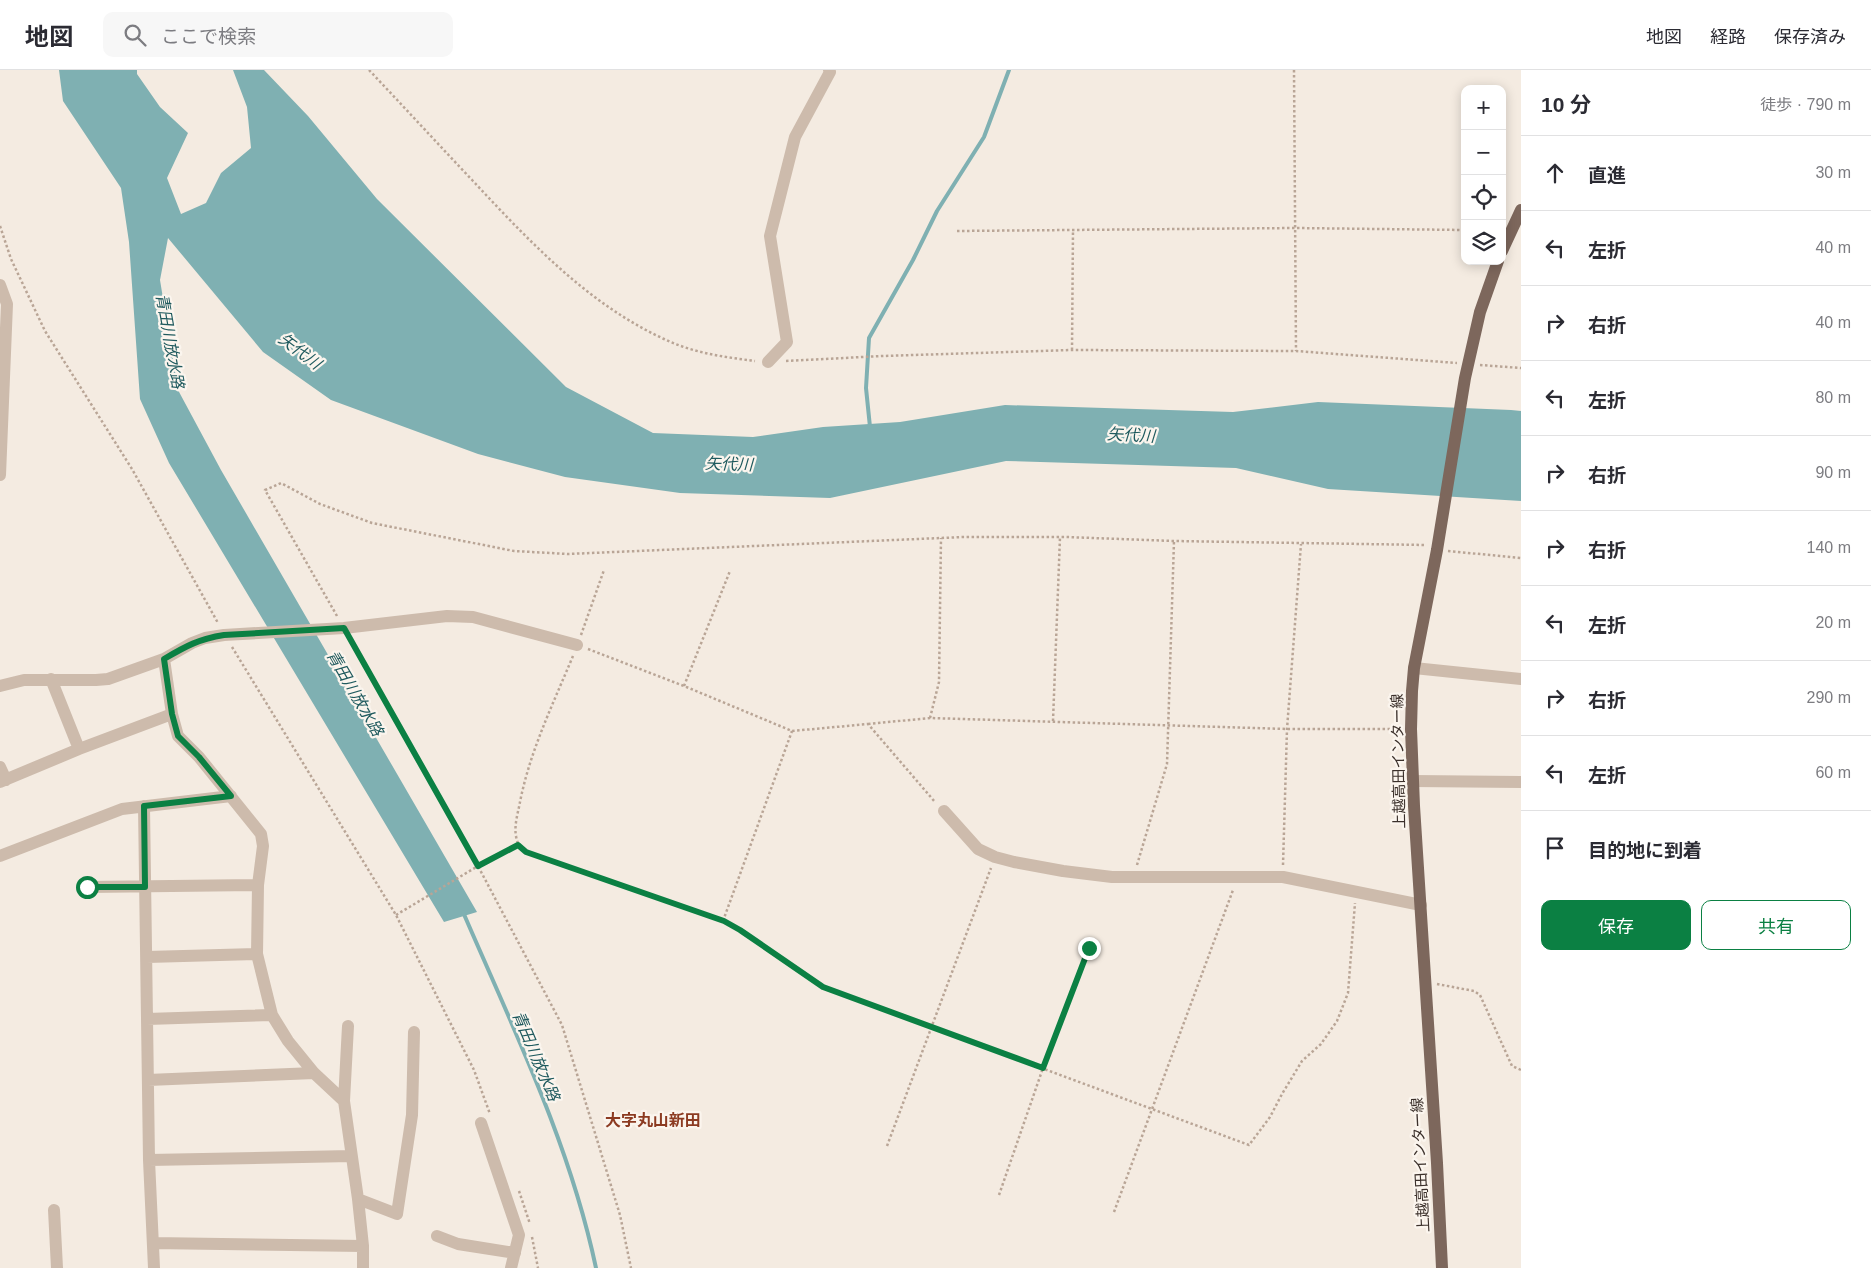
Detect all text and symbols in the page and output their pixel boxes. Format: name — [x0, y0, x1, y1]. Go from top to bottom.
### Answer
search box — [103, 12, 453, 57]
icon: search — [121, 21, 149, 49]
text: 地図 — [25, 23, 73, 50]
text: ここで検索 — [161, 26, 256, 47]
text: 地図 — [1646, 27, 1682, 47]
text: 経路 — [1710, 27, 1746, 47]
text: 保存済み — [1774, 27, 1846, 47]
map controls — [1461, 85, 1506, 265]
button: + — [1461, 85, 1506, 130]
text: 10 分 — [1541, 93, 1591, 116]
text: 徒歩 · 790 m — [1760, 96, 1851, 113]
button: − — [1461, 130, 1506, 175]
icon: ahead — [1541, 159, 1569, 187]
text: 30 m — [1815, 164, 1851, 181]
text: 直進 — [1588, 165, 1626, 186]
button: locate — [1461, 175, 1506, 220]
button: layers — [1461, 220, 1506, 265]
icon: left — [1541, 234, 1569, 262]
text: 40 m — [1815, 239, 1851, 256]
text: 左折 — [1588, 240, 1626, 261]
water label: 青田川放水路 — [153, 292, 187, 392]
icon: right — [1541, 309, 1569, 337]
text: 40 m — [1815, 314, 1851, 331]
text: 右折 — [1588, 315, 1626, 336]
water label: 矢代川 — [276, 330, 326, 373]
icon: left — [1541, 384, 1569, 412]
text: 80 m — [1815, 389, 1851, 406]
text: 左折 — [1588, 390, 1626, 411]
water label: 矢代川 — [1107, 425, 1157, 445]
water label: 矢代川 — [705, 455, 755, 473]
icon: right — [1541, 459, 1569, 487]
text: 90 m — [1815, 464, 1851, 481]
text: 右折 — [1588, 465, 1626, 486]
icon: right — [1541, 534, 1569, 562]
text: 140 m — [1807, 539, 1851, 556]
text: 右折 — [1588, 540, 1626, 561]
icon: left — [1541, 609, 1569, 637]
text: 20 m — [1815, 614, 1851, 631]
text: 左折 — [1588, 615, 1626, 636]
water label: 青田川放水路 — [324, 647, 387, 741]
icon: right — [1541, 684, 1569, 712]
text: 290 m — [1807, 689, 1851, 706]
text: 右折 — [1588, 690, 1626, 711]
street label: 上越高田インター線 — [1388, 693, 1408, 829]
icon: left — [1541, 759, 1569, 787]
text: 60 m — [1815, 764, 1851, 781]
text: 左折 — [1588, 765, 1626, 786]
icon: arrive — [1541, 834, 1569, 862]
text: 目的地に到着 — [1588, 840, 1702, 861]
route start — [76, 876, 99, 899]
button: 保存 — [1541, 900, 1691, 950]
button: 共有 — [1701, 900, 1851, 950]
route end — [1078, 937, 1101, 960]
water label: 青田川放水路 — [509, 1008, 563, 1105]
street label: 上越高田インター線 — [1408, 1097, 1432, 1233]
district label: 大字丸山新田 — [605, 1112, 701, 1129]

